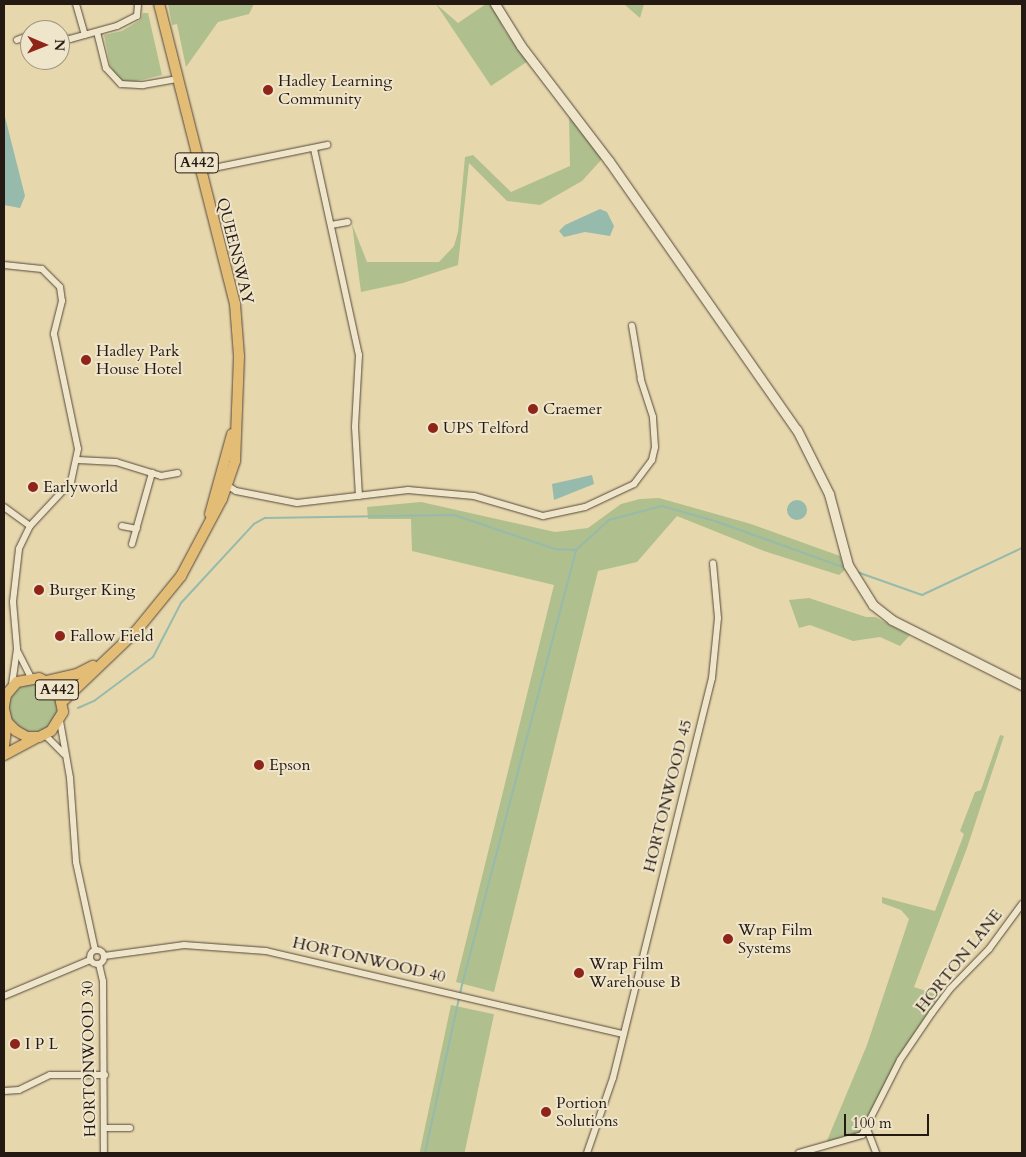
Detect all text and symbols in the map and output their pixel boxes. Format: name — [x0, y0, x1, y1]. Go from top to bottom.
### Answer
north arrow — [20, 20, 70, 70]
text: N — [50, 39, 69, 51]
place label: Hadley Learning Community — [278, 71, 392, 109]
marker: Hadley Learning Community — [262, 84, 274, 96]
road number: A442 — [174, 150, 220, 176]
street label: QUEENSWAY — [212, 196, 258, 306]
place label: Hadley Park House Hotel — [96, 341, 182, 379]
marker: Hadley Park House Hotel — [80, 354, 92, 366]
place label: Craemer — [543, 399, 602, 419]
marker: Craemer — [527, 403, 539, 415]
place label: UPS Telford — [443, 418, 529, 438]
marker: UPS Telford — [427, 422, 439, 434]
place label: Earlyworld — [43, 477, 118, 497]
marker: Earlyworld — [27, 481, 39, 493]
place label: Burger King — [49, 580, 135, 600]
marker: Burger King — [33, 584, 45, 596]
place label: Fallow Field — [70, 626, 153, 646]
marker: Fallow Field — [54, 630, 66, 642]
road number: A442 — [34, 678, 80, 702]
street label: HORTONWOOD 45 — [640, 718, 696, 874]
place label: Epson — [269, 755, 310, 775]
marker: Epson — [253, 759, 265, 771]
street label: HORTON LANE — [912, 906, 1006, 1016]
place label: Wrap Film Systems — [738, 920, 812, 958]
street label: HORTONWOOD 40 — [291, 933, 447, 987]
marker: Wrap Film Systems — [722, 933, 734, 945]
place label: Wrap Film Warehouse B — [589, 954, 681, 992]
marker: Wrap Film Warehouse B — [573, 967, 585, 979]
street label: HORTONWOOD 30 — [78, 981, 100, 1137]
place label: I P L — [25, 1034, 58, 1054]
marker: I P L — [9, 1038, 21, 1050]
place label: Portion Solutions — [556, 1093, 618, 1131]
scale bar — [846, 1104, 931, 1136]
marker: Portion Solutions — [540, 1106, 552, 1118]
text: 100 m — [852, 1113, 892, 1133]

